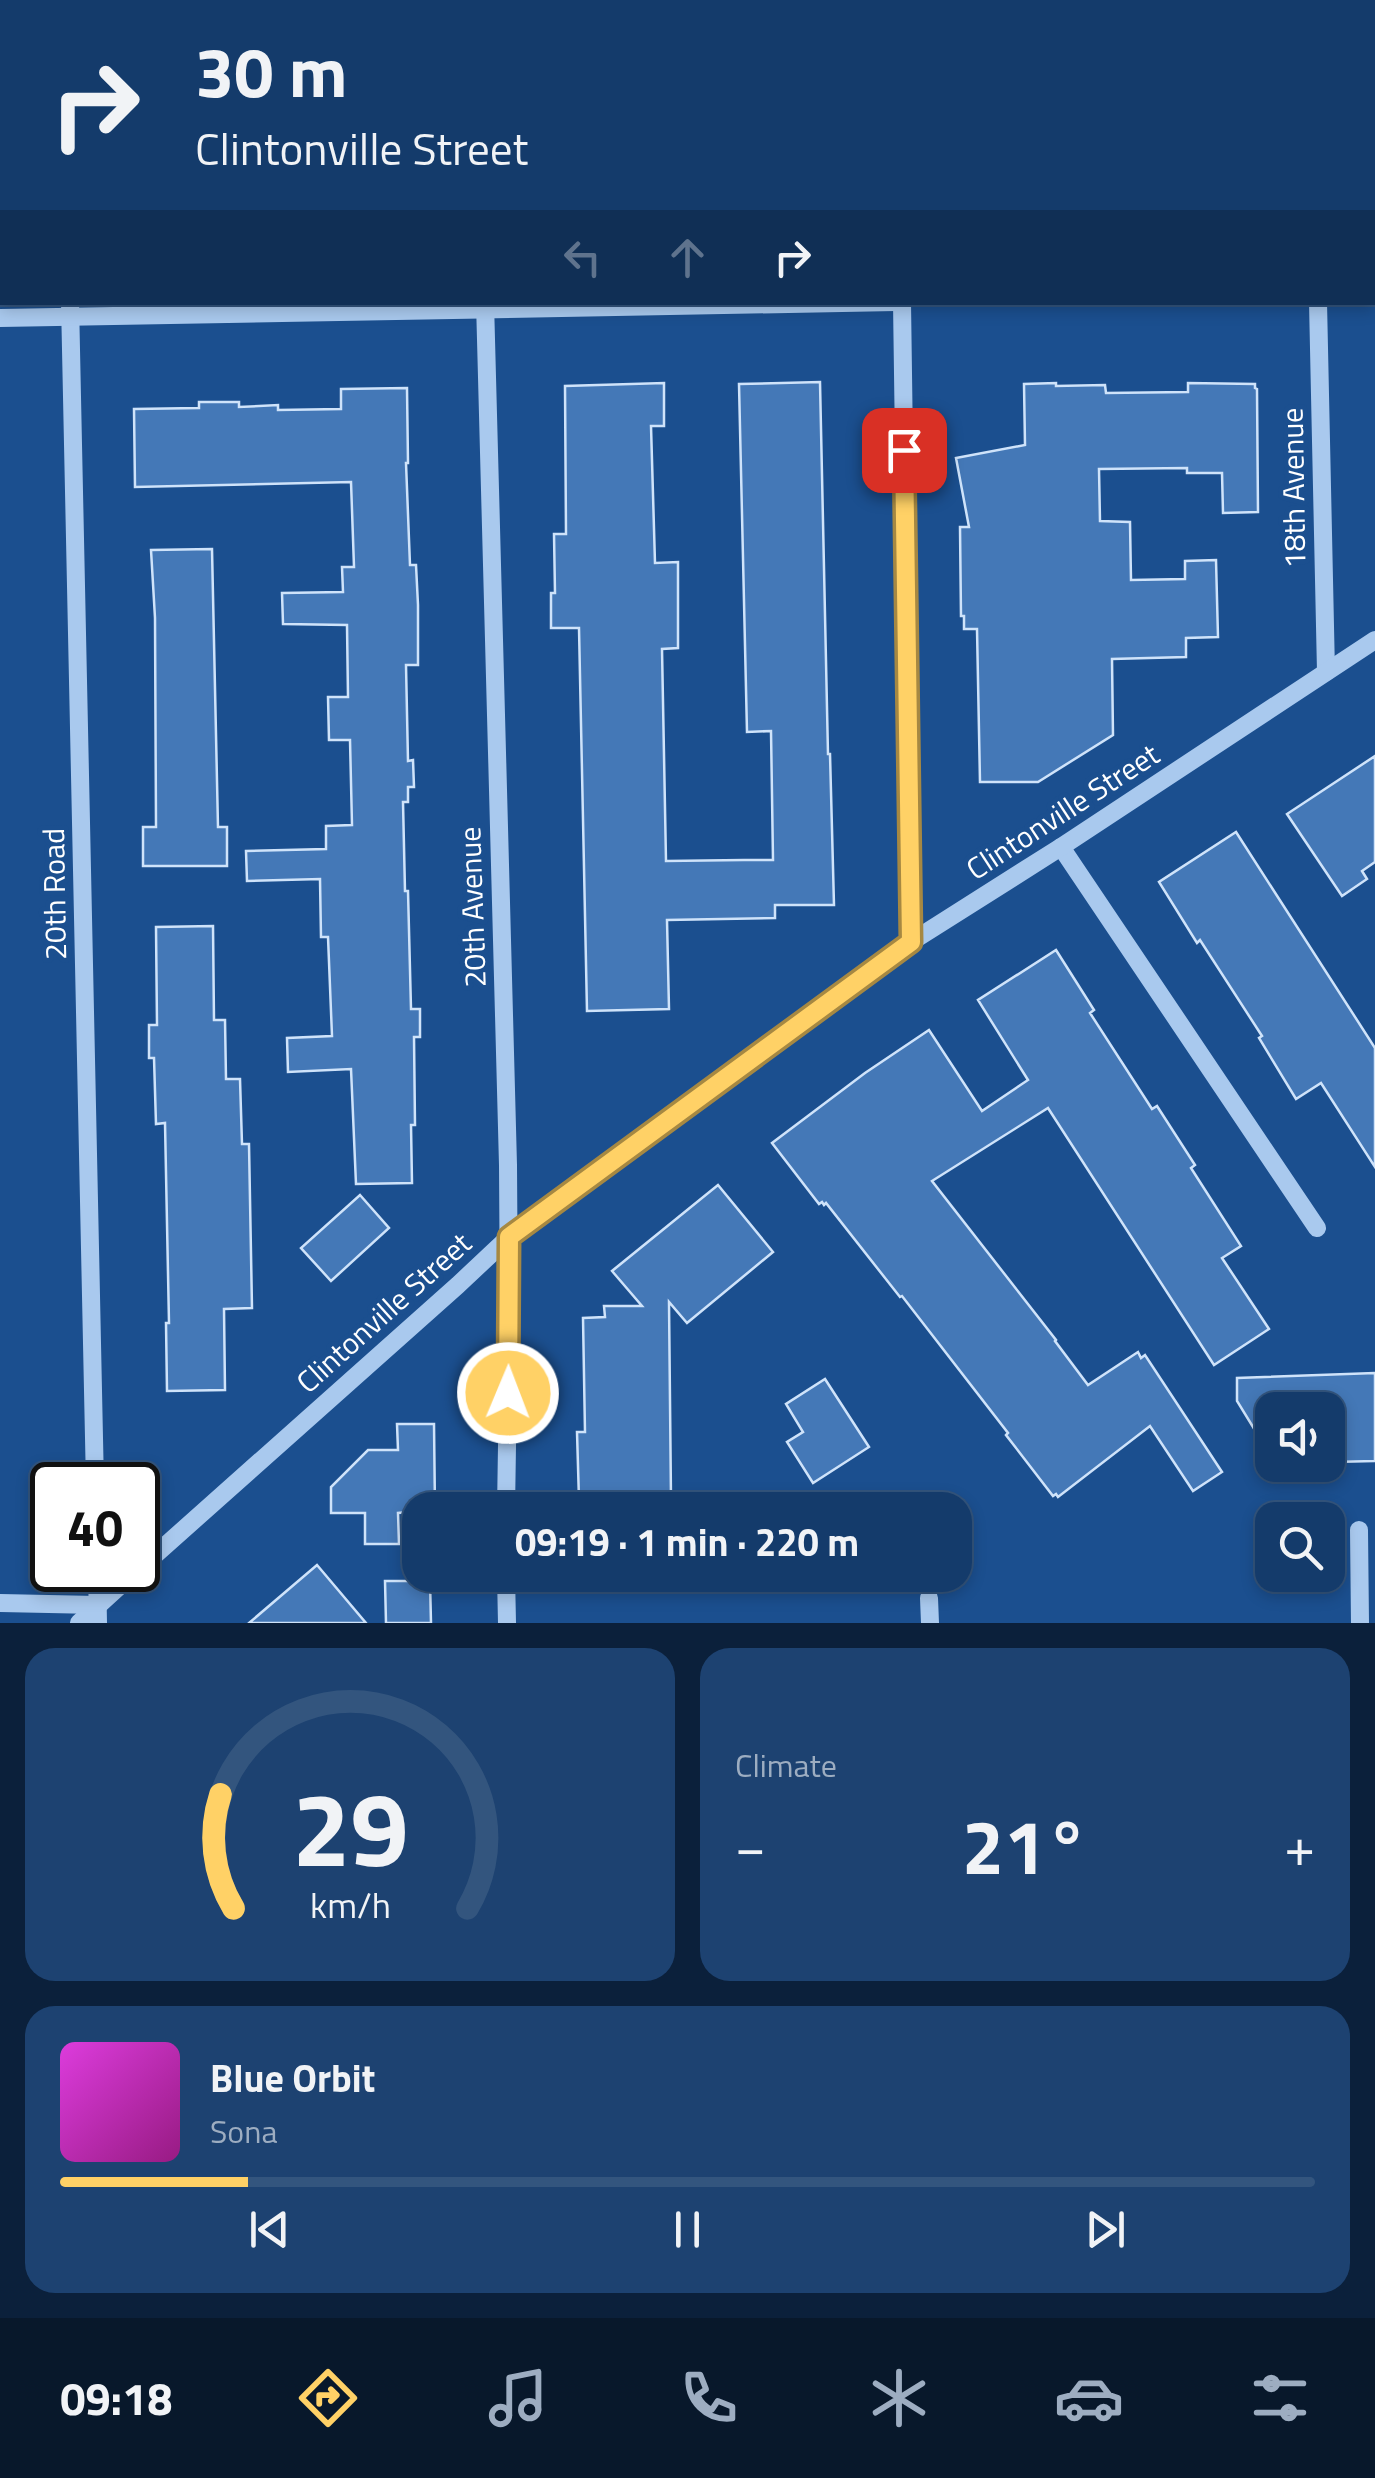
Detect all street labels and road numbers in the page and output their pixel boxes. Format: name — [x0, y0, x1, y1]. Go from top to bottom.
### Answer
street label: 18th Avenue — [1269, 407, 1317, 569]
street label: Clintonville Street — [957, 731, 1169, 891]
street label: 20th Avenue — [446, 826, 498, 988]
street label: 20th Road — [30, 828, 78, 960]
street label: Clintonville Street — [285, 1221, 482, 1404]

